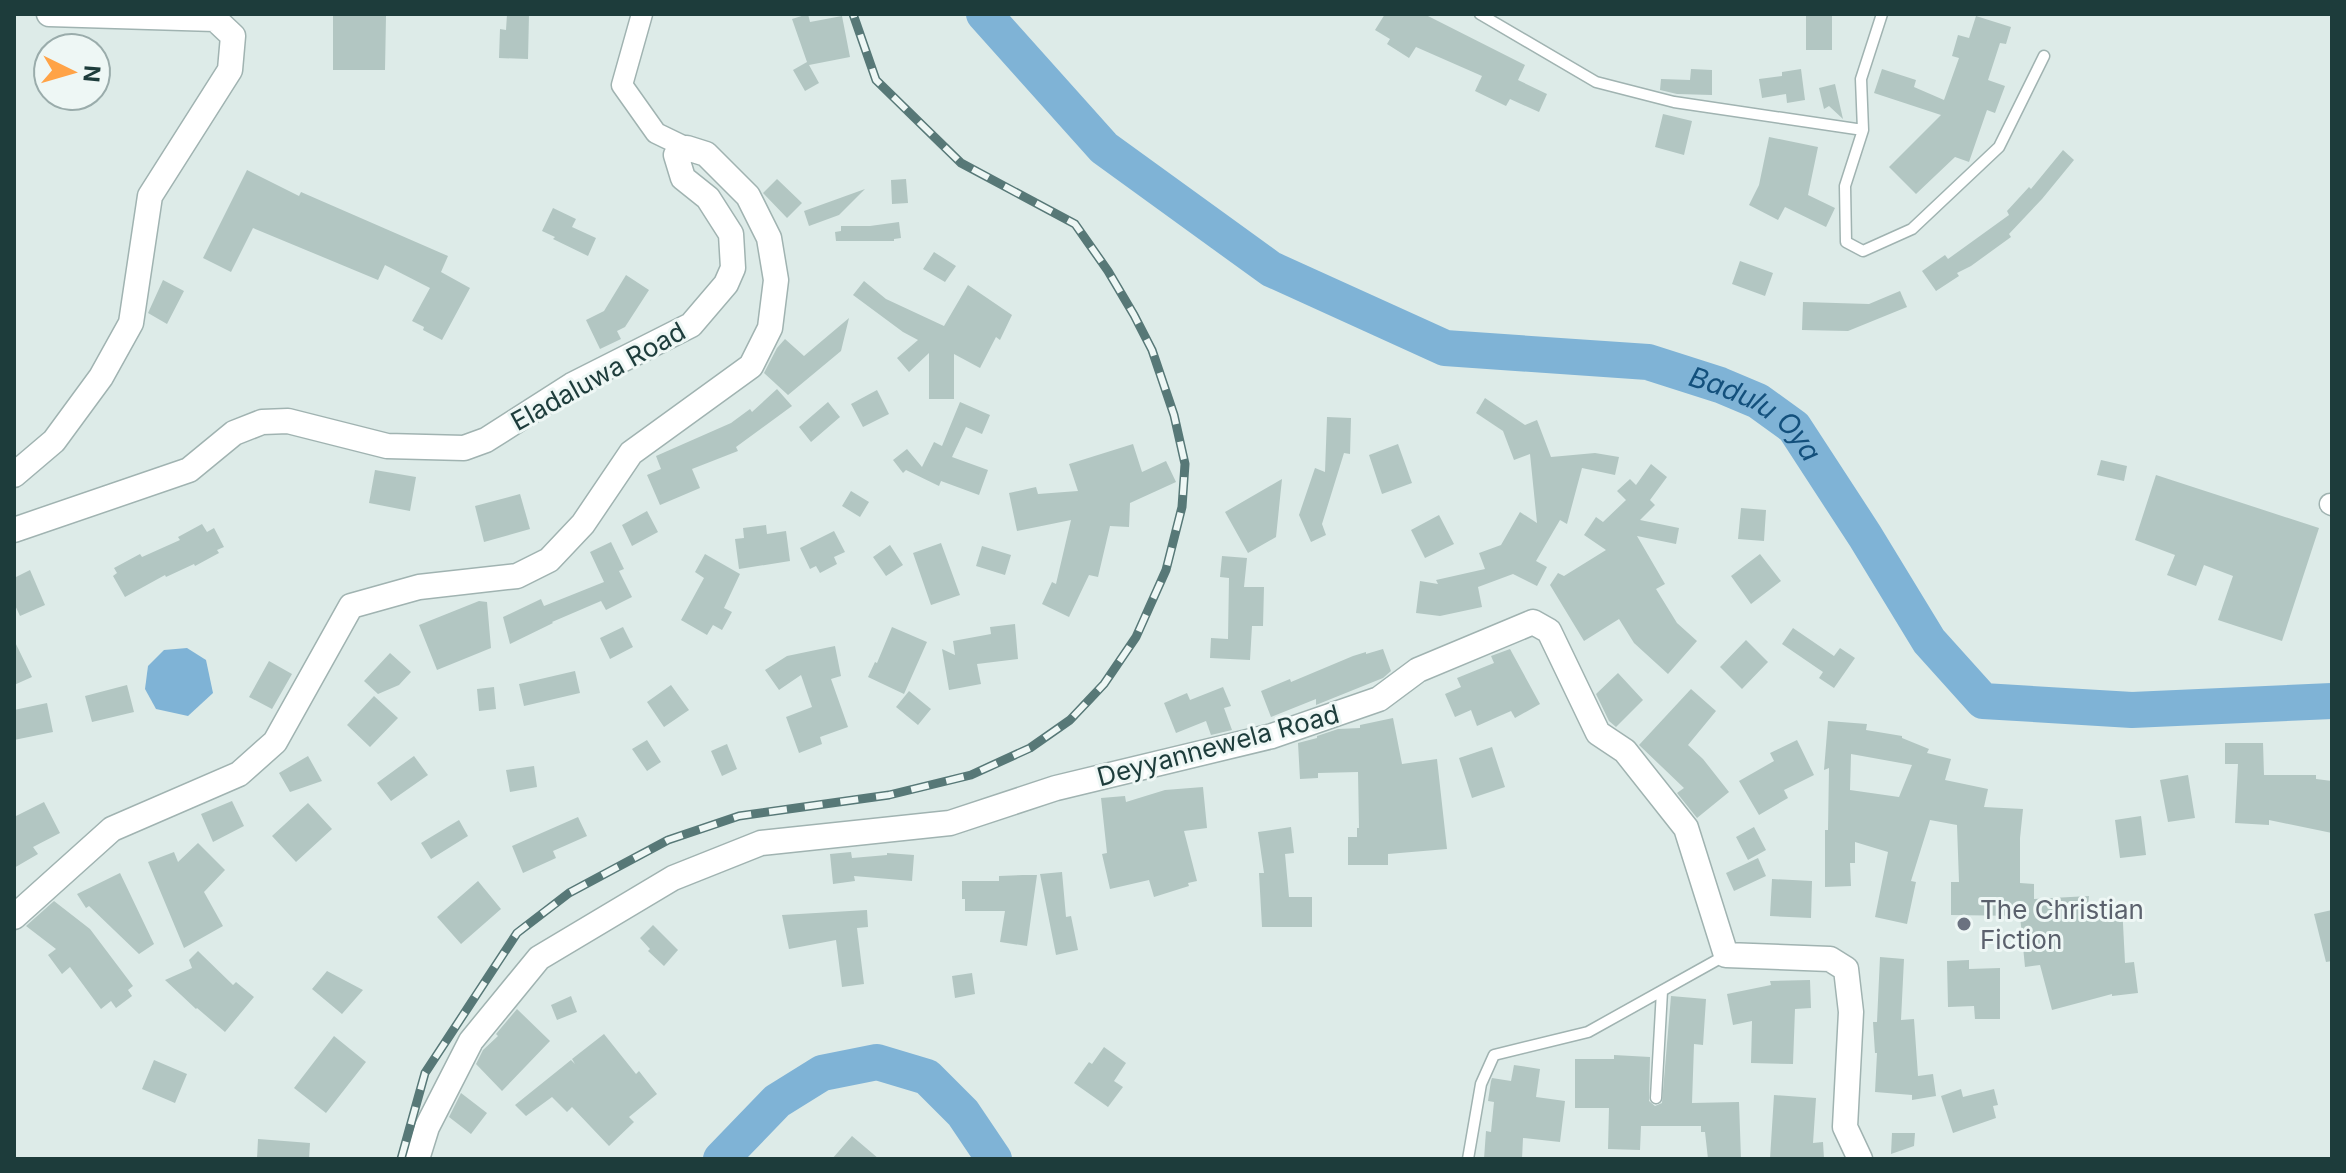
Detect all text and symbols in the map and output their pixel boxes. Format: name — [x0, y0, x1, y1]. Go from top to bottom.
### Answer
north arrow — [32, 32, 112, 112]
text: N — [78, 64, 106, 83]
street label: Eladaluwa Road — [505, 315, 691, 437]
water label: Badulu Oya — [1685, 359, 1829, 467]
street label: Deyyannewela Road — [1094, 698, 1342, 792]
place label: The Christian Fiction — [1980, 894, 2144, 955]
marker: The Christian Fiction — [1955, 915, 1973, 933]

